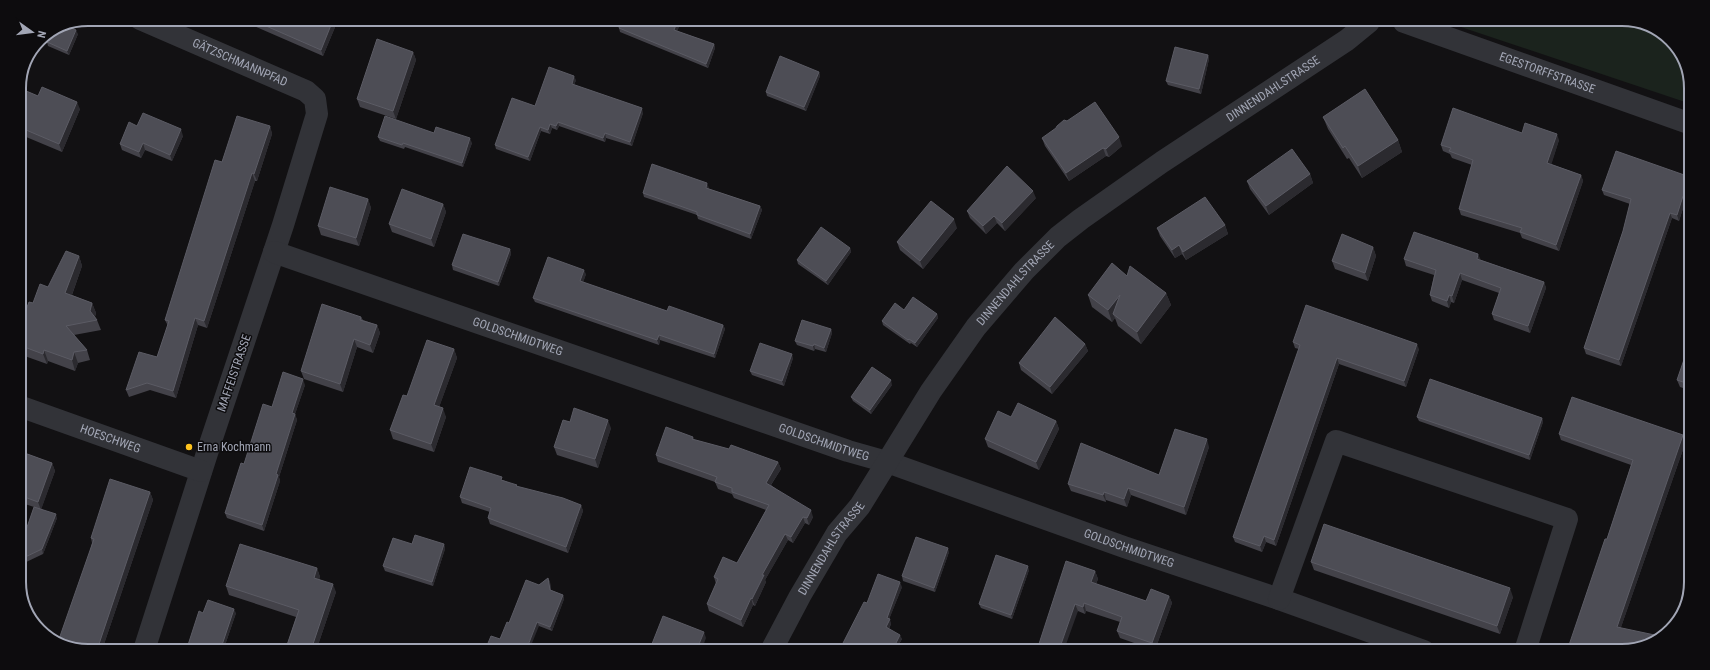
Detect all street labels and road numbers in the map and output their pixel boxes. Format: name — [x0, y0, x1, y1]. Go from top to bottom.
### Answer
street label: GÄTZSCHMANNPFAD — [190, 36, 290, 89]
street label: EGESTORFFSTRASSE — [1497, 49, 1597, 96]
street label: DINNENDAHLSTRASSE — [1224, 53, 1323, 125]
street label: DINNENDAHLSTRASSE — [974, 238, 1057, 328]
street label: GOLDSCHMIDTWEG — [471, 314, 565, 359]
street label: MAFFEISTRASSE — [214, 333, 254, 413]
street label: HOESCHWEG — [78, 421, 143, 456]
street label: GOLDSCHMIDTWEG — [777, 421, 871, 464]
street label: DINNENDAHLSTRASSE — [795, 500, 868, 597]
street label: GOLDSCHMIDTWEG — [1082, 526, 1176, 570]

